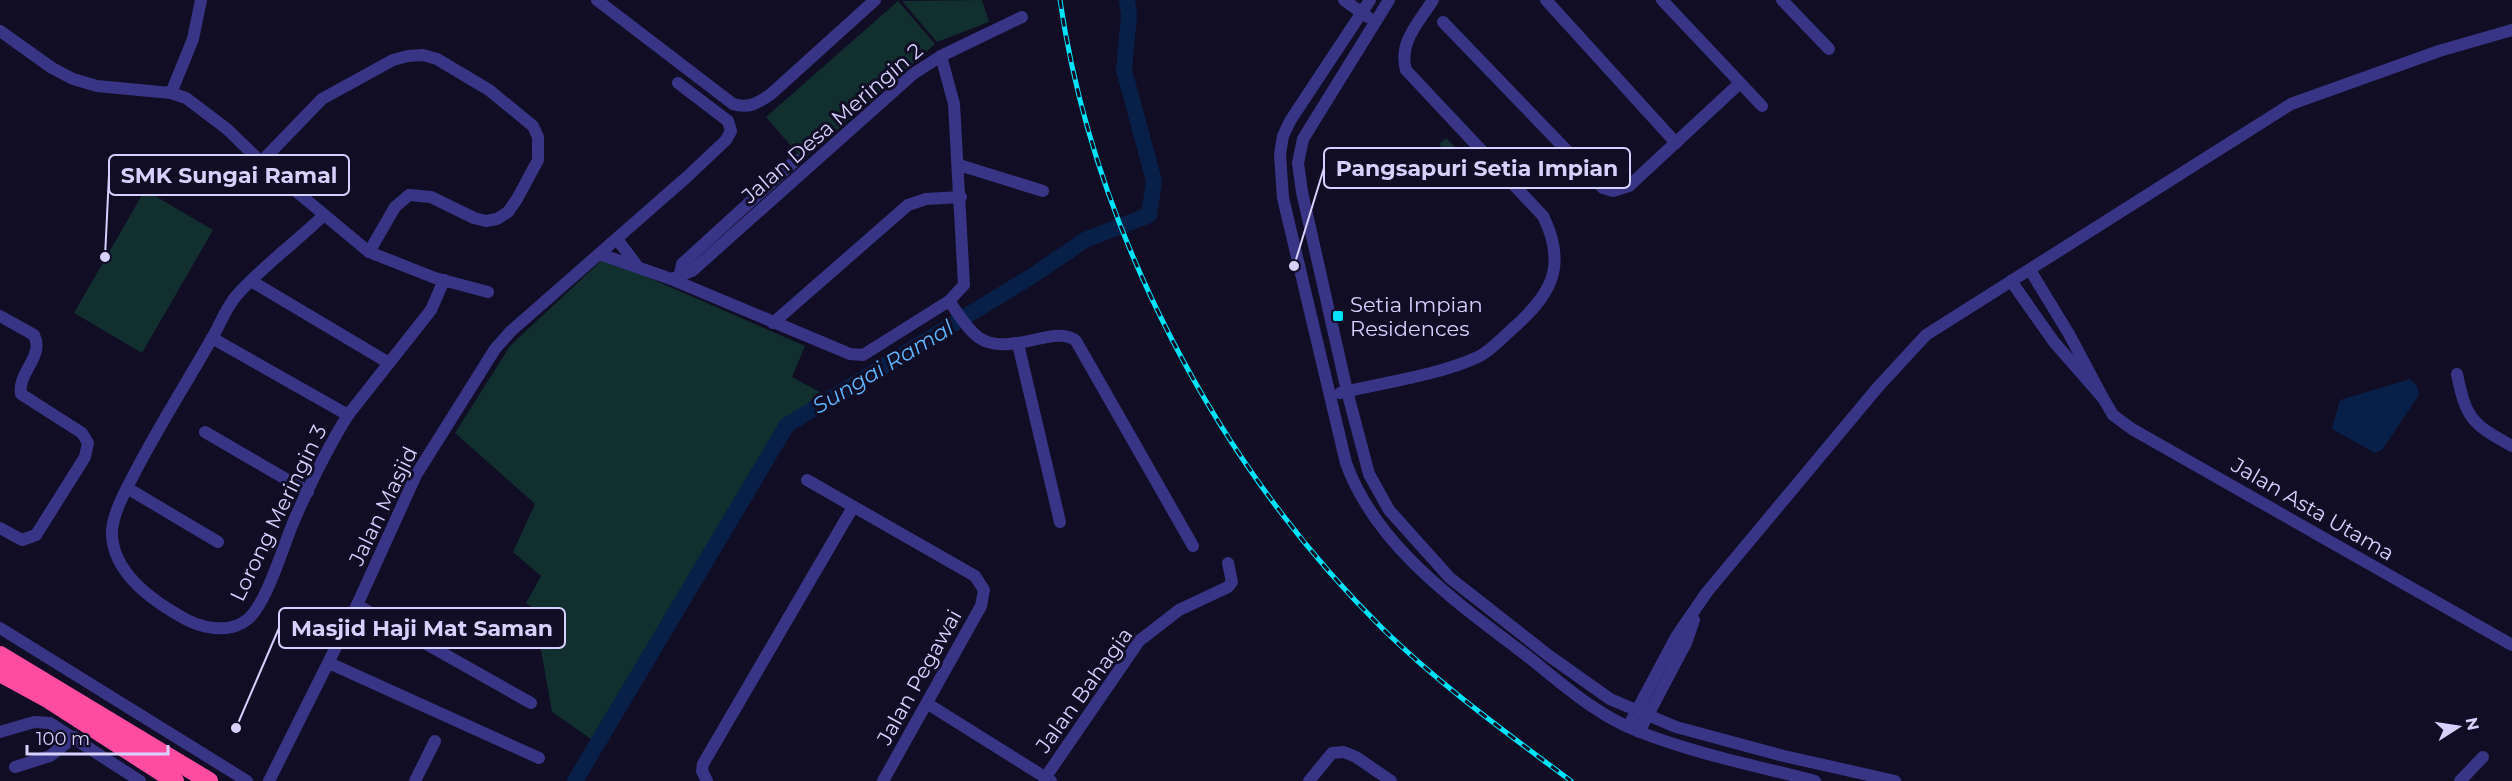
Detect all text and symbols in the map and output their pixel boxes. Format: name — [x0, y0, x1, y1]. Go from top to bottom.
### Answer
street label: Jalan Desa Meringin 2 — [736, 38, 928, 209]
callout: Pangsapuri Setia Impian — [1324, 148, 1630, 188]
callout: SMK Sungai Ramal — [109, 155, 349, 195]
text: Pangsapuri Setia Impian — [1336, 155, 1618, 182]
text: SMK Sungai Ramal — [121, 162, 337, 189]
place label: Setia Impian Residences — [1350, 292, 1483, 341]
marker: Setia Impian Residences — [1331, 309, 1345, 323]
water label: Sungai Ramal — [808, 314, 959, 420]
street label: Lorong Meringin 3 — [224, 421, 332, 605]
street label: Jalan Masjid — [343, 443, 423, 570]
street label: Jalan Asta Utama — [2226, 452, 2399, 566]
street label: Jalan Pegawai — [871, 605, 966, 750]
callout: Masjid Haji Mat Saman — [279, 608, 565, 648]
text: Masjid Haji Mat Saman — [291, 615, 553, 642]
street label: Jalan Bahagia — [1030, 623, 1138, 758]
north arrow — [2428, 697, 2488, 757]
text: N — [2462, 716, 2483, 732]
scale bar — [27, 718, 168, 756]
text: 100 m — [36, 728, 90, 750]

